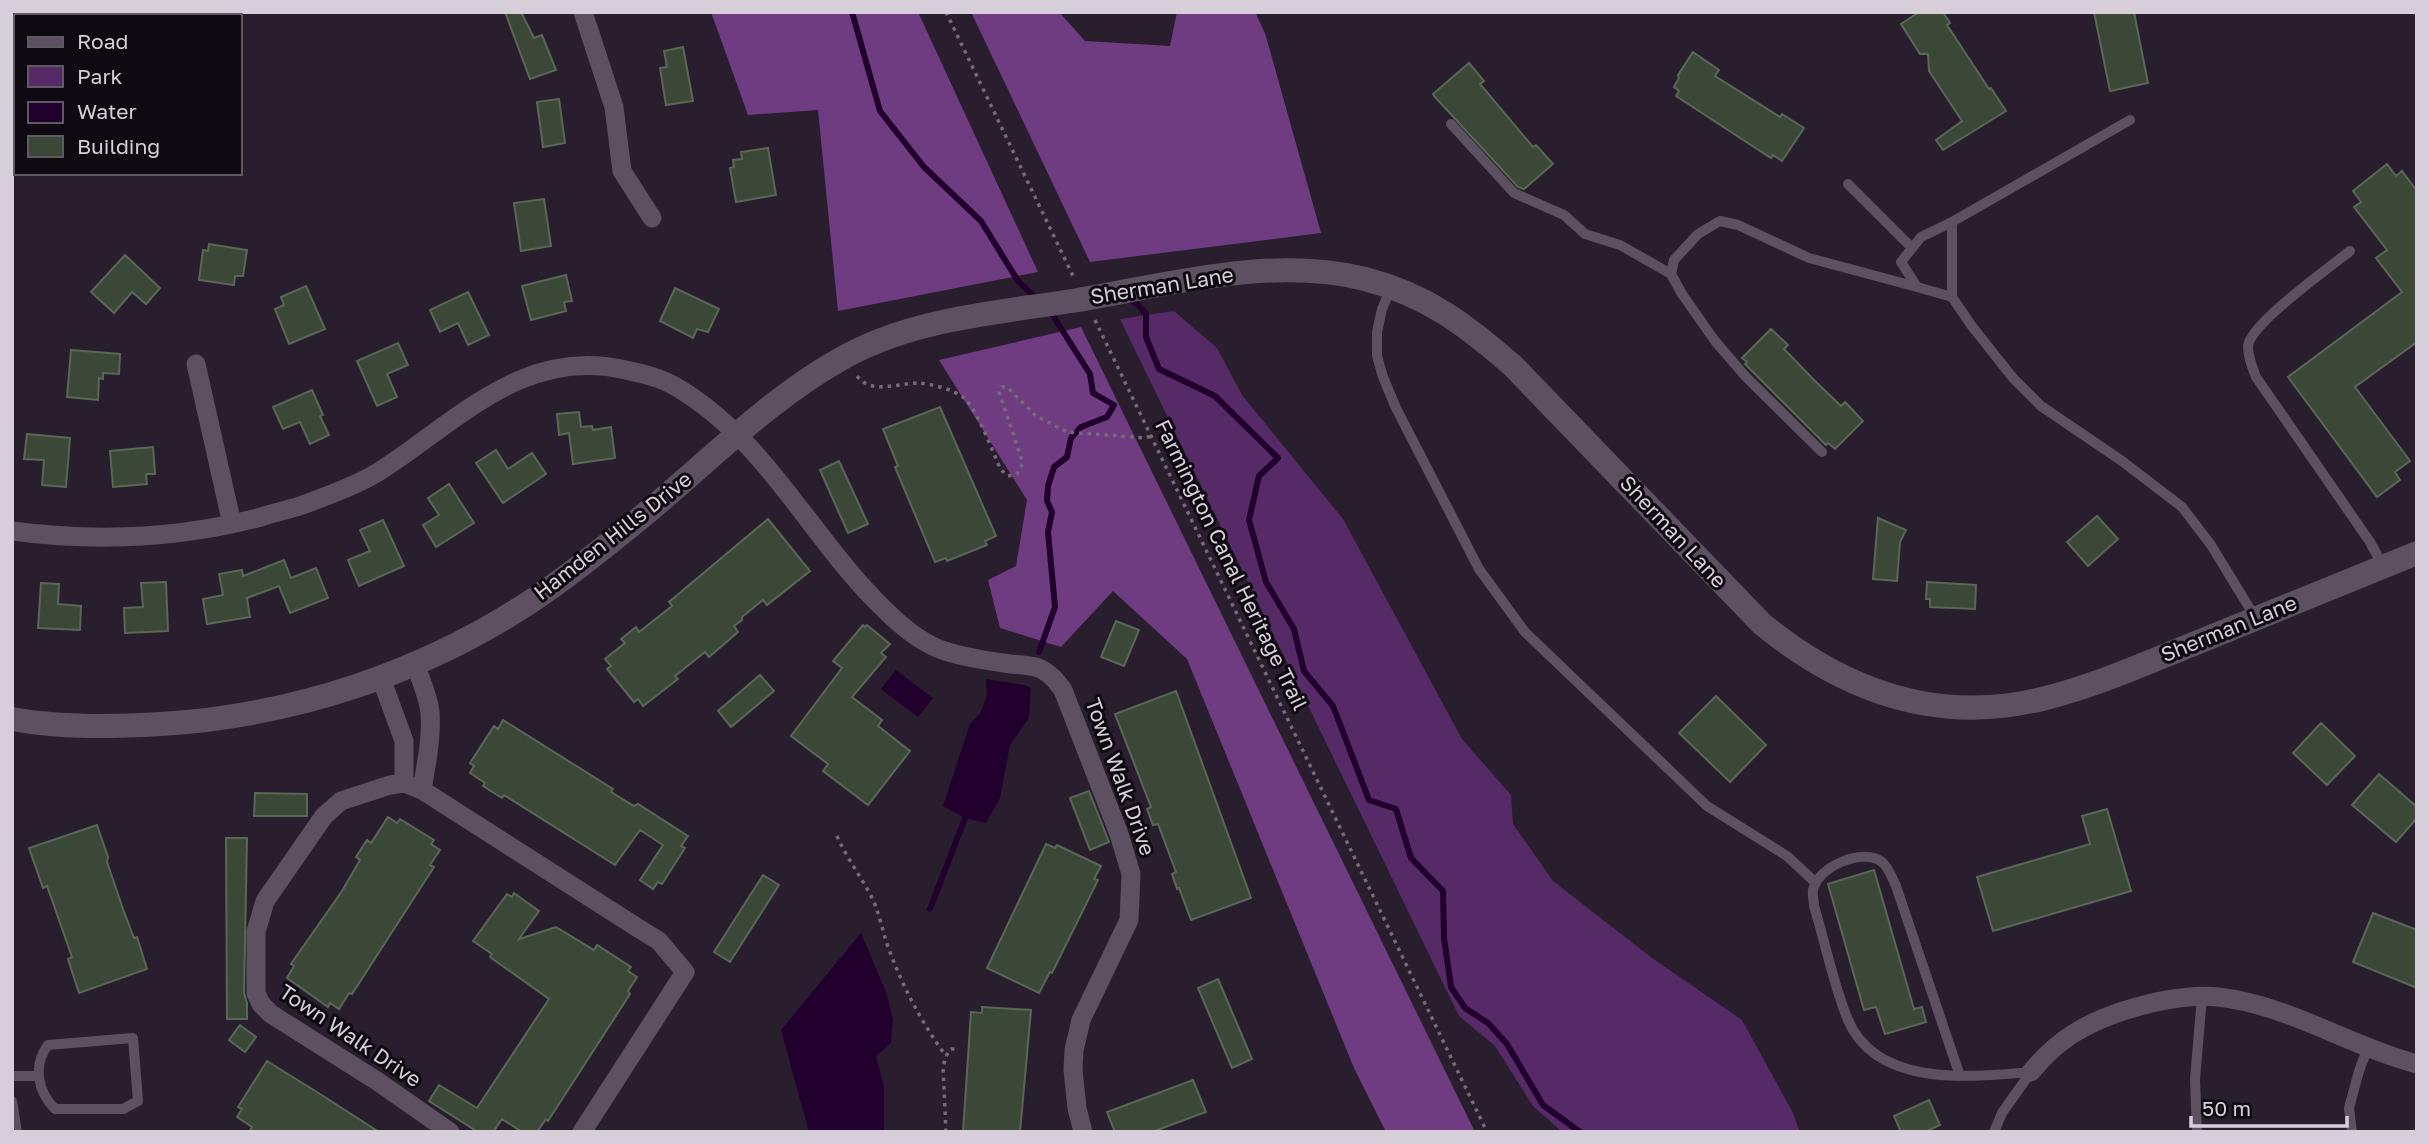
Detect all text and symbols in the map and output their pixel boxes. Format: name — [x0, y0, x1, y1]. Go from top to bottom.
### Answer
legend — [14, 14, 242, 175]
text: Road — [77, 28, 128, 54]
text: Park — [77, 63, 123, 89]
text: Water — [77, 98, 137, 124]
text: Building — [77, 133, 160, 159]
street label: Sherman Lane — [1088, 261, 1235, 309]
street label: Farmington Canal Heritage Trail — [1150, 415, 1314, 714]
street label: Hamden Hills Drive — [528, 466, 696, 605]
street label: Sherman Lane — [1615, 470, 1733, 593]
street label: Sherman Lane — [2157, 589, 2300, 667]
street label: Town Walk Drive — [1080, 694, 1162, 859]
street label: Town Walk Drive — [275, 978, 427, 1092]
scale bar — [2191, 1084, 2347, 1128]
text: 50 m — [2202, 1095, 2251, 1121]

